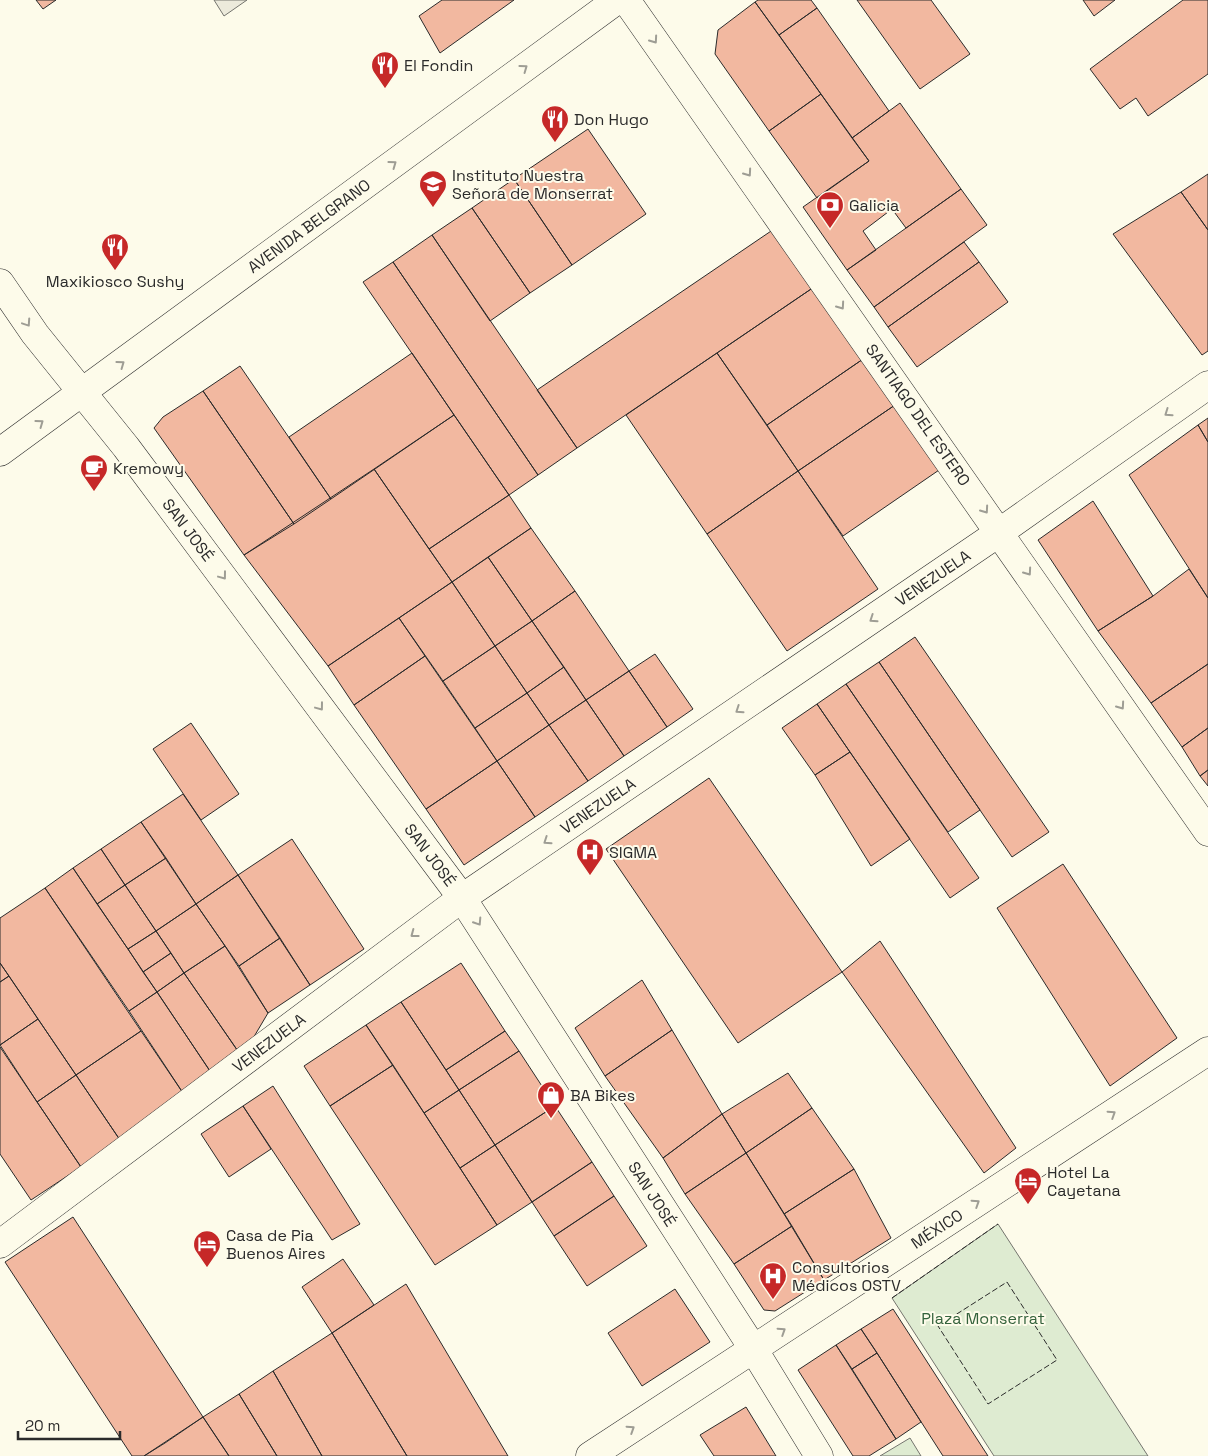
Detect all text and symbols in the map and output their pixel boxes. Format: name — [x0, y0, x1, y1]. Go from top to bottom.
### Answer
one-way arrow — [648, 34, 657, 44]
restaurant icon: El Fondin — [370, 50, 400, 89]
place label: El Fondin — [404, 55, 473, 76]
one-way arrow — [518, 65, 528, 74]
restaurant icon: Don Hugo — [540, 104, 570, 143]
place label: Don Hugo — [574, 109, 649, 130]
one-way arrow — [387, 162, 396, 170]
place label: Instituto Nuestra Señora de Monserrat — [452, 165, 613, 204]
one-way arrow — [742, 167, 751, 177]
school or university icon: Instituto Nuestra Señora de Monserrat — [418, 169, 448, 208]
street label: AVENIDA BELGRANO — [243, 174, 375, 278]
bank icon: Galicia — [815, 190, 845, 229]
place label: Galicia — [849, 195, 899, 216]
restaurant icon: Maxikiosco Sushy — [100, 232, 130, 271]
place label: Maxikiosco Sushy — [46, 271, 184, 292]
one-way arrow — [835, 300, 844, 310]
one-way arrow — [21, 317, 30, 327]
street label: SANTIAGO DEL ESTERO — [861, 340, 975, 490]
one-way arrow — [115, 361, 125, 370]
one-way arrow — [1164, 407, 1174, 416]
one-way arrow — [34, 420, 44, 429]
cafe icon: Kremowy — [79, 453, 109, 492]
place label: Kremowy — [113, 458, 184, 479]
street label: SAN JOSÉ — [158, 494, 218, 566]
one-way arrow — [979, 504, 988, 514]
street label: VENEZUELA — [891, 545, 975, 611]
one-way arrow — [1022, 566, 1031, 576]
one-way arrow — [217, 570, 225, 579]
one-way arrow — [870, 613, 879, 622]
one-way arrow — [1115, 700, 1124, 709]
one-way arrow — [314, 701, 322, 710]
one-way arrow — [735, 704, 745, 713]
street label: VENEZUELA — [556, 773, 640, 839]
street label: SAN JOSÉ — [400, 819, 460, 891]
one-way arrow — [543, 835, 553, 844]
hospital icon: SIGMA — [575, 837, 605, 876]
place label: SIGMA — [609, 842, 657, 863]
one-way arrow — [472, 917, 481, 926]
one-way arrow — [411, 929, 420, 937]
street label: VENEZUELA — [228, 1009, 310, 1077]
shop icon: BA Bikes — [536, 1080, 566, 1119]
place label: BA Bikes — [570, 1085, 635, 1106]
one-way arrow — [1106, 1111, 1115, 1120]
street label: SAN JOSÉ — [623, 1158, 681, 1230]
place label: Hotel La Cayetana — [1047, 1162, 1121, 1201]
hotel icon: Hotel La Cayetana — [1013, 1166, 1043, 1205]
one-way arrow — [971, 1200, 980, 1210]
street label: MÉXICO — [907, 1204, 967, 1254]
place label: Casa de Pia Buenos Aires — [226, 1225, 326, 1264]
hotel icon: Casa de Pia Buenos Aires — [192, 1229, 222, 1268]
place label: Consultorios Médicos OSTV — [792, 1257, 901, 1296]
hospital icon: Consultorios Médicos OSTV — [758, 1261, 788, 1300]
park label: Plaza Monserrat — [921, 1308, 1045, 1329]
one-way arrow — [776, 1328, 786, 1337]
scale bar — [18, 1408, 120, 1440]
text: 20 m — [25, 1416, 60, 1435]
one-way arrow — [626, 1426, 635, 1436]

